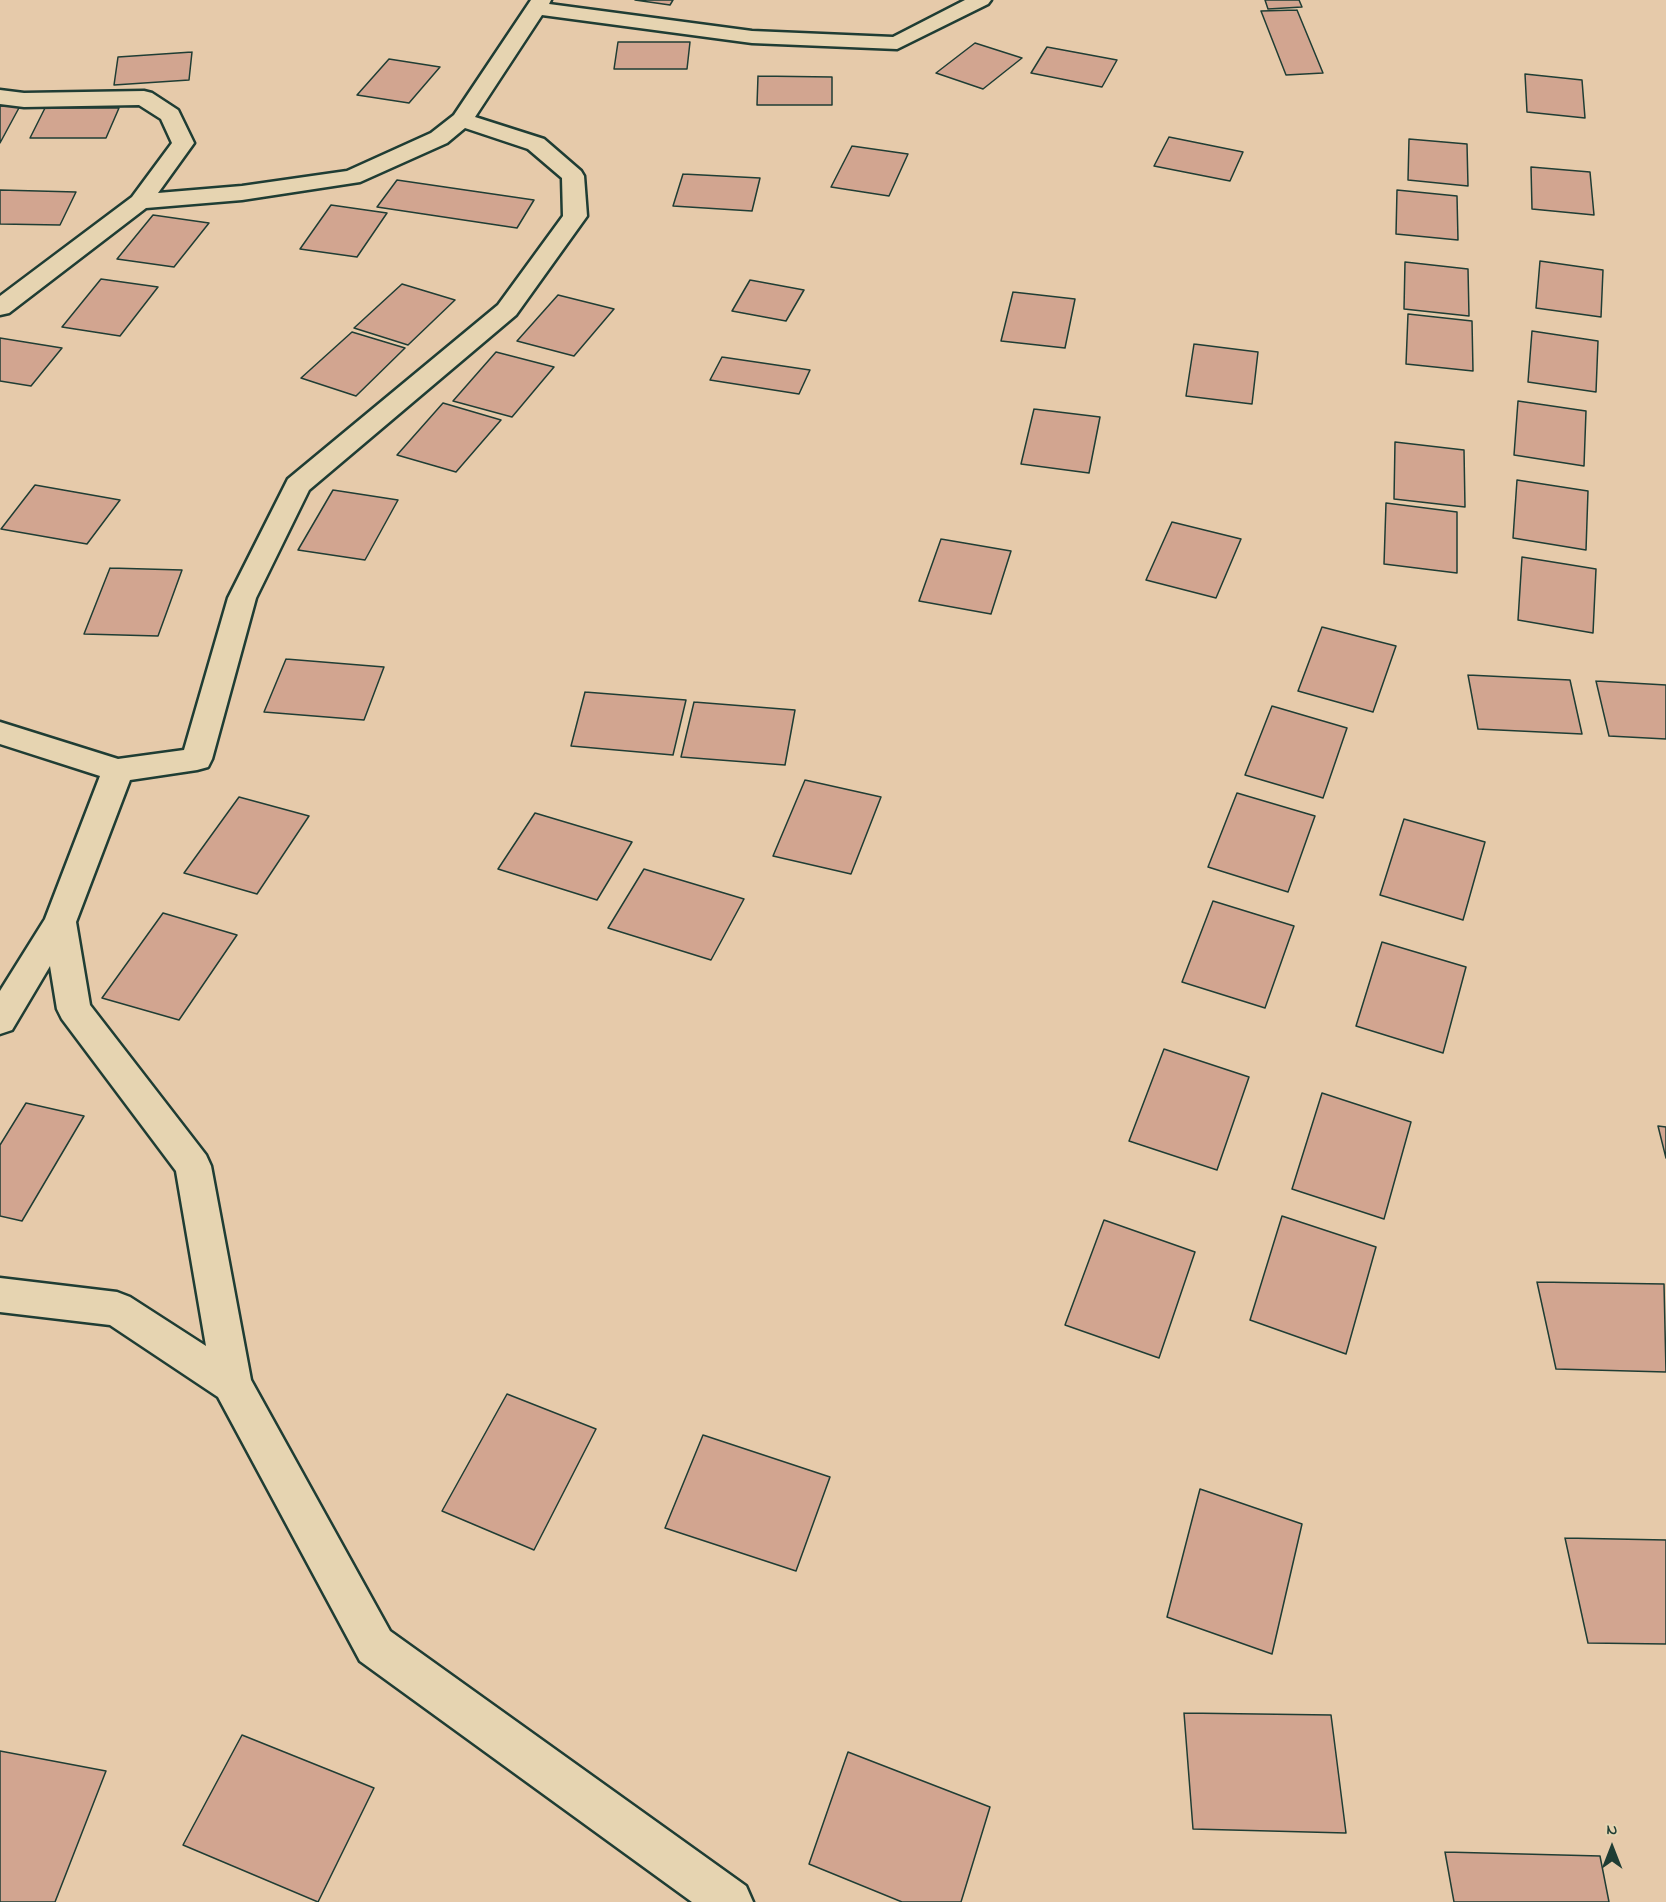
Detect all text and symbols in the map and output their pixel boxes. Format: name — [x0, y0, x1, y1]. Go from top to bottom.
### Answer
north arrow — [1582, 1818, 1642, 1878]
text: N — [1607, 1818, 1617, 1842]

